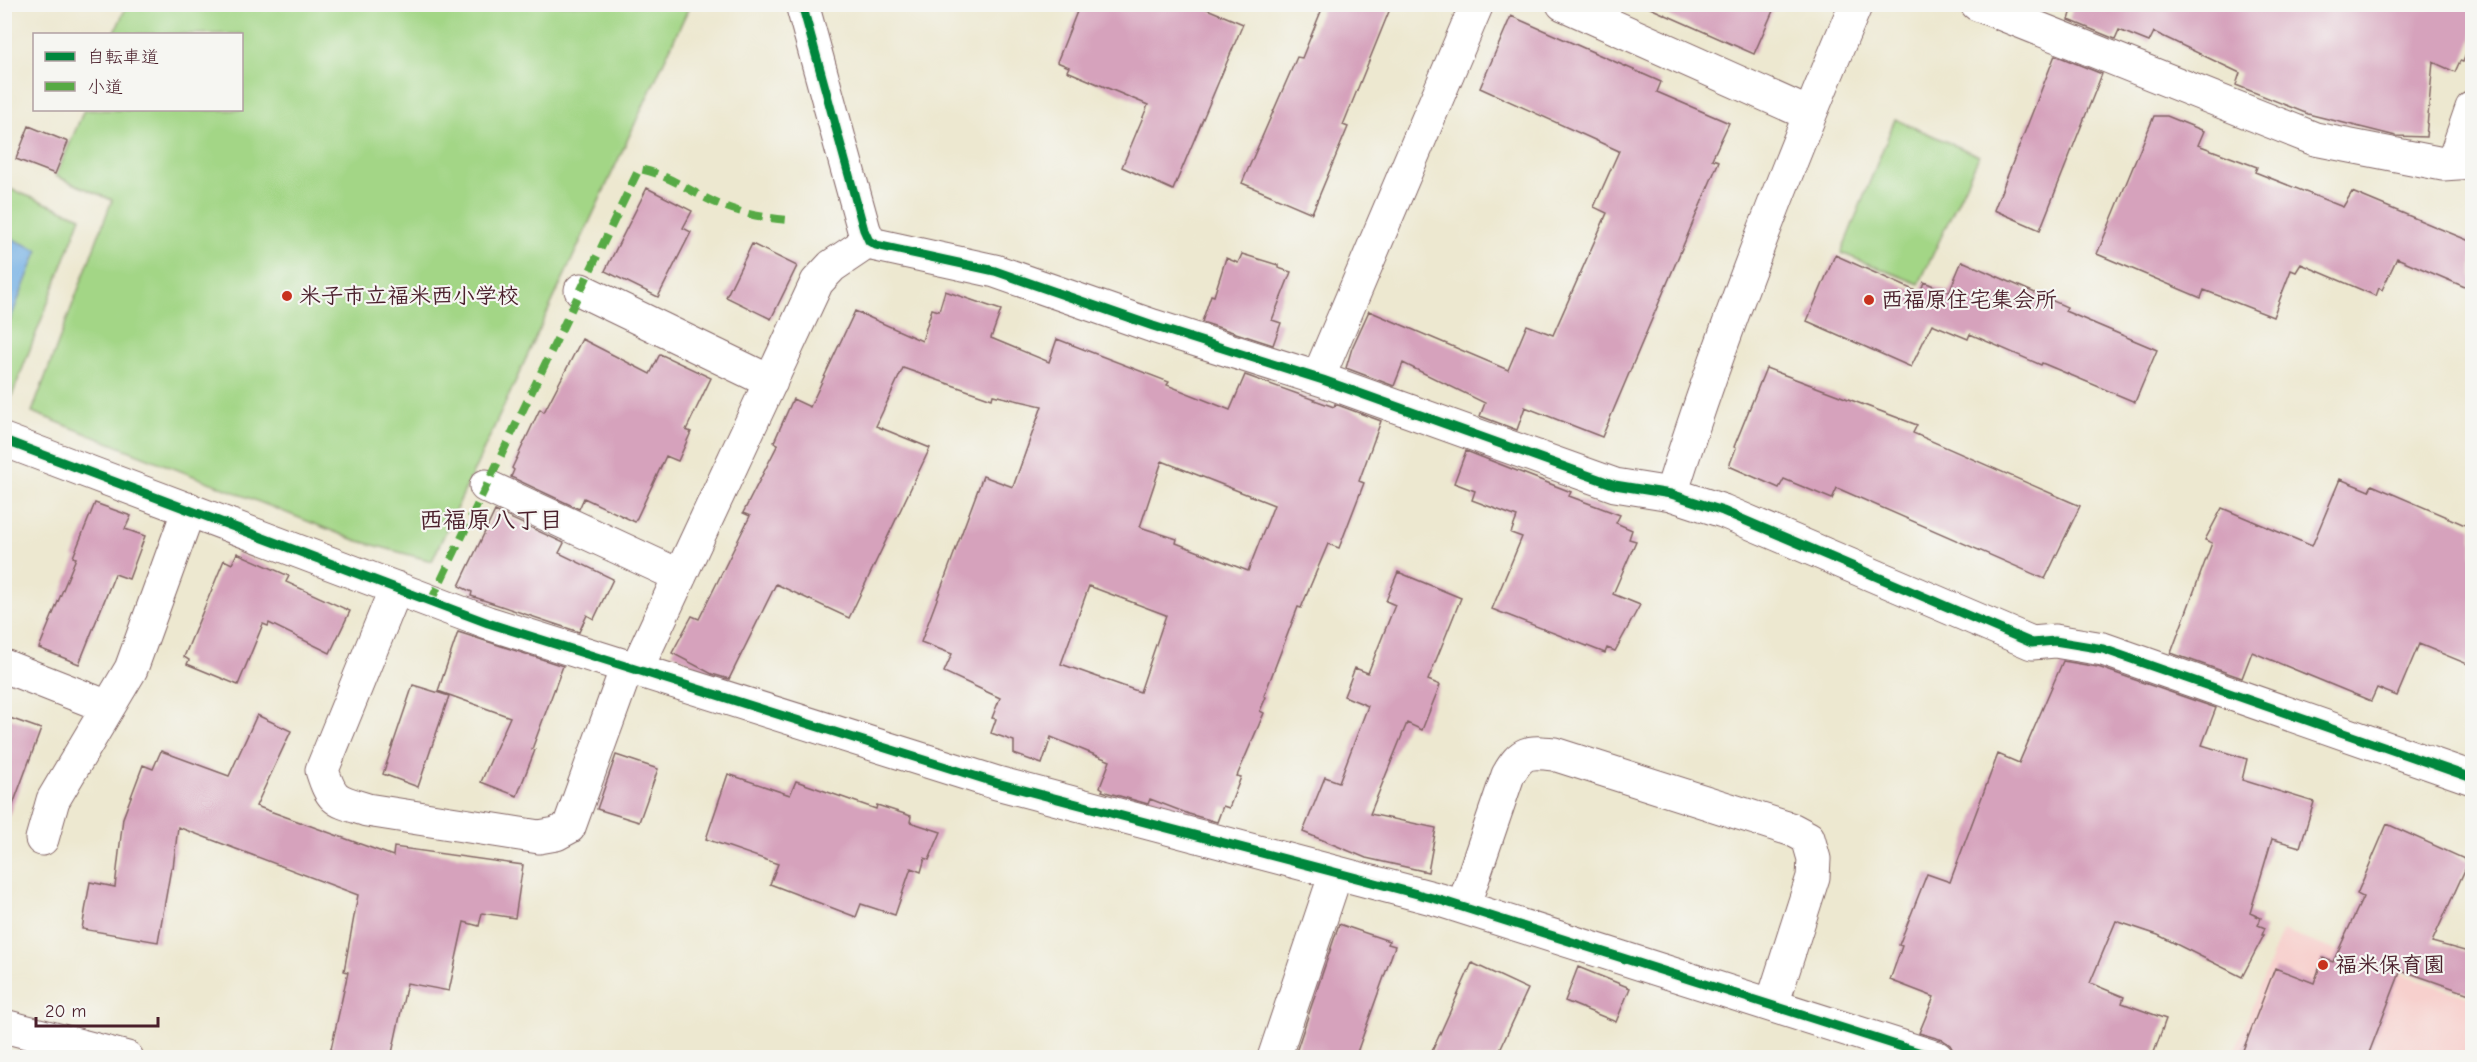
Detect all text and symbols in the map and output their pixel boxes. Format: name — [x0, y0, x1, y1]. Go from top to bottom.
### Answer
legend — [33, 33, 243, 111]
text: 自転車道 — [87, 47, 159, 68]
text: 小道 — [87, 77, 123, 98]
place label: 米子市立福米西小学校 — [299, 283, 519, 309]
place label: 西福原住宅集会所 — [1881, 287, 2057, 313]
marker: 米子市立福米西小学校 — [280, 289, 294, 303]
marker: 西福原住宅集会所 — [1862, 293, 1876, 307]
district label: 西福原八丁目 — [419, 506, 563, 534]
place label: 福米保育園 — [2335, 952, 2445, 978]
marker: 福米保育園 — [2316, 958, 2330, 972]
scale bar — [36, 990, 158, 1028]
text: 20 m — [45, 1001, 86, 1022]

